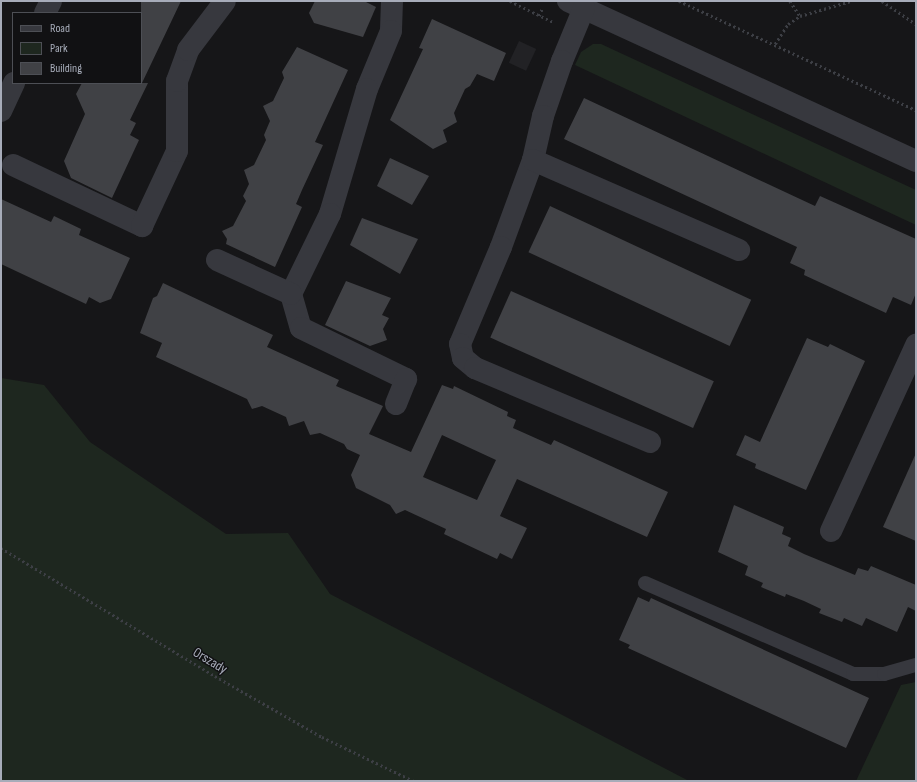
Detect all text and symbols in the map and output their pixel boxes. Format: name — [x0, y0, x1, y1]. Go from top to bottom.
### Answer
legend — [12, 12, 142, 84]
text: Road — [50, 21, 70, 36]
text: Park — [50, 41, 68, 56]
text: Building — [50, 61, 82, 76]
street label: Orszady — [190, 644, 230, 678]

